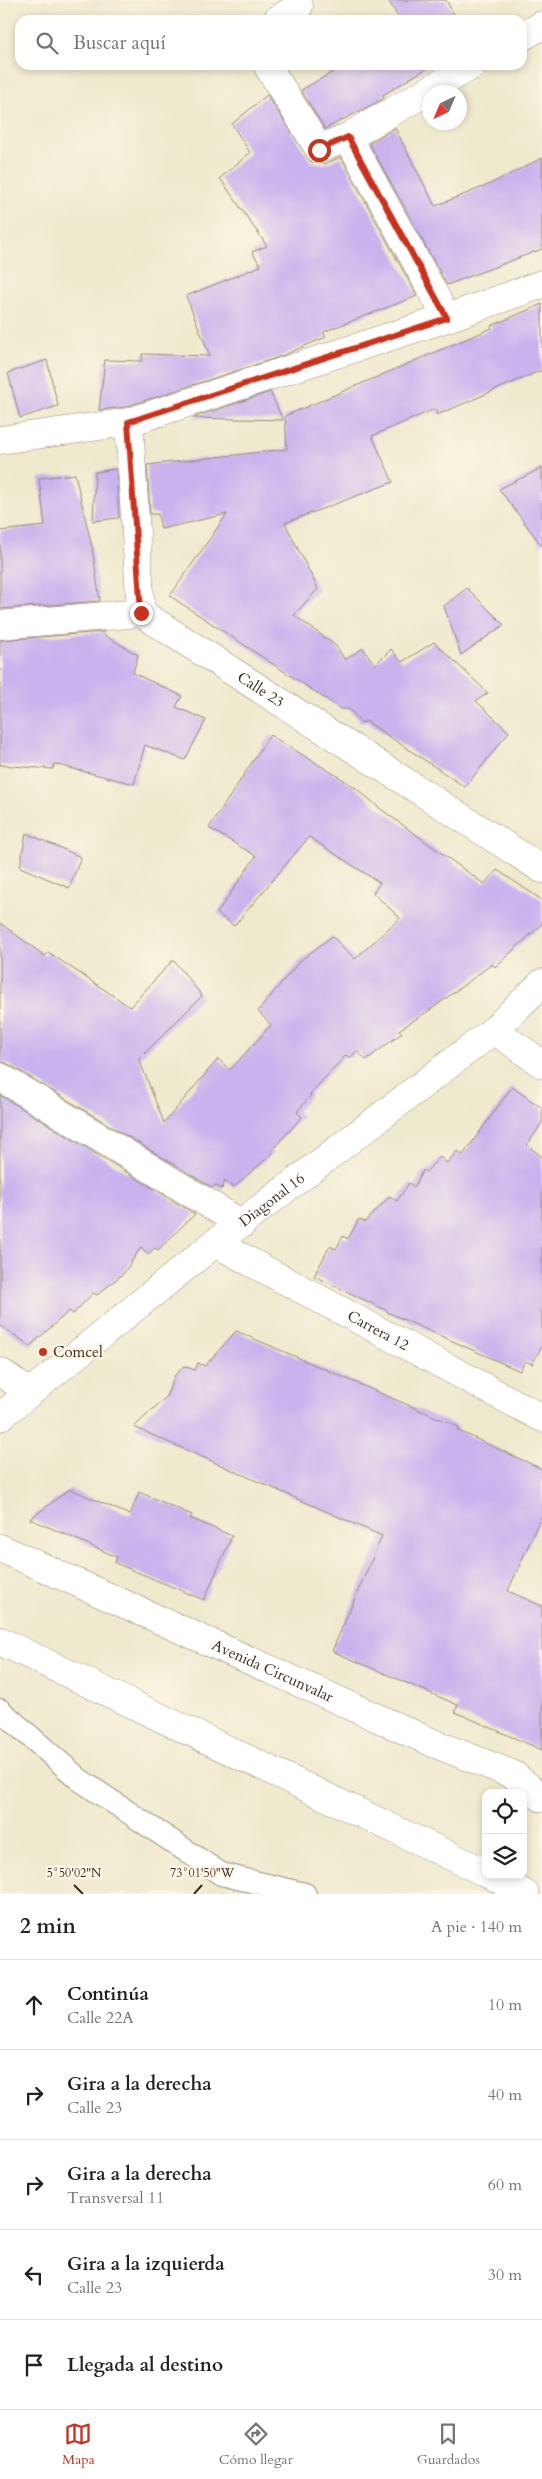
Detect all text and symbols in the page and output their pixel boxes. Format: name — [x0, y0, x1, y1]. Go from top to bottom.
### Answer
search box — [15, 15, 527, 70]
icon: search — [33, 29, 61, 57]
text: Buscar aquí — [73, 30, 166, 56]
north arrow — [422, 85, 467, 130]
route start — [308, 139, 331, 162]
route end — [130, 602, 153, 625]
street label: Calle 23 — [233, 667, 288, 712]
street label: Diagonal 16 — [235, 1168, 309, 1231]
street label: Carrera 12 — [344, 1306, 413, 1355]
place label: Comcel — [53, 1342, 103, 1362]
marker: Comcel — [37, 1346, 49, 1358]
street label: Avenida Circunvalar — [209, 1635, 337, 1707]
map controls — [482, 1789, 527, 1879]
button: locate — [482, 1789, 527, 1834]
button: layers — [482, 1834, 527, 1879]
text: 5°50'02"N — [47, 1865, 102, 1881]
text: 73°01'50"W — [170, 1865, 235, 1881]
text: 2 min — [20, 1912, 76, 1941]
text: A pie · 140 m — [431, 1916, 522, 1938]
text: Continúa — [67, 1981, 149, 2007]
icon: ahead — [20, 1991, 48, 2019]
text: 10 m — [488, 1994, 522, 2016]
text: Calle 22A — [67, 2007, 134, 2029]
text: Gira a la derecha — [67, 2071, 212, 2097]
icon: right — [20, 2081, 48, 2109]
text: 40 m — [488, 2084, 522, 2106]
text: Calle 23 — [67, 2097, 122, 2119]
text: Gira a la derecha — [67, 2161, 212, 2187]
icon: right — [20, 2171, 48, 2199]
text: 60 m — [488, 2174, 522, 2196]
text: Transversal 11 — [67, 2187, 164, 2209]
text: Gira a la izquierda — [67, 2251, 225, 2277]
icon: left — [20, 2261, 48, 2289]
text: 30 m — [488, 2264, 522, 2286]
text: Calle 23 — [67, 2277, 122, 2299]
icon: arrive — [20, 2351, 48, 2379]
text: Llegada al destino — [67, 2352, 223, 2378]
tab: Mapa — [62, 2420, 95, 2469]
tab: Cómo llegar — [219, 2420, 293, 2469]
tab: Guardados — [417, 2420, 480, 2469]

